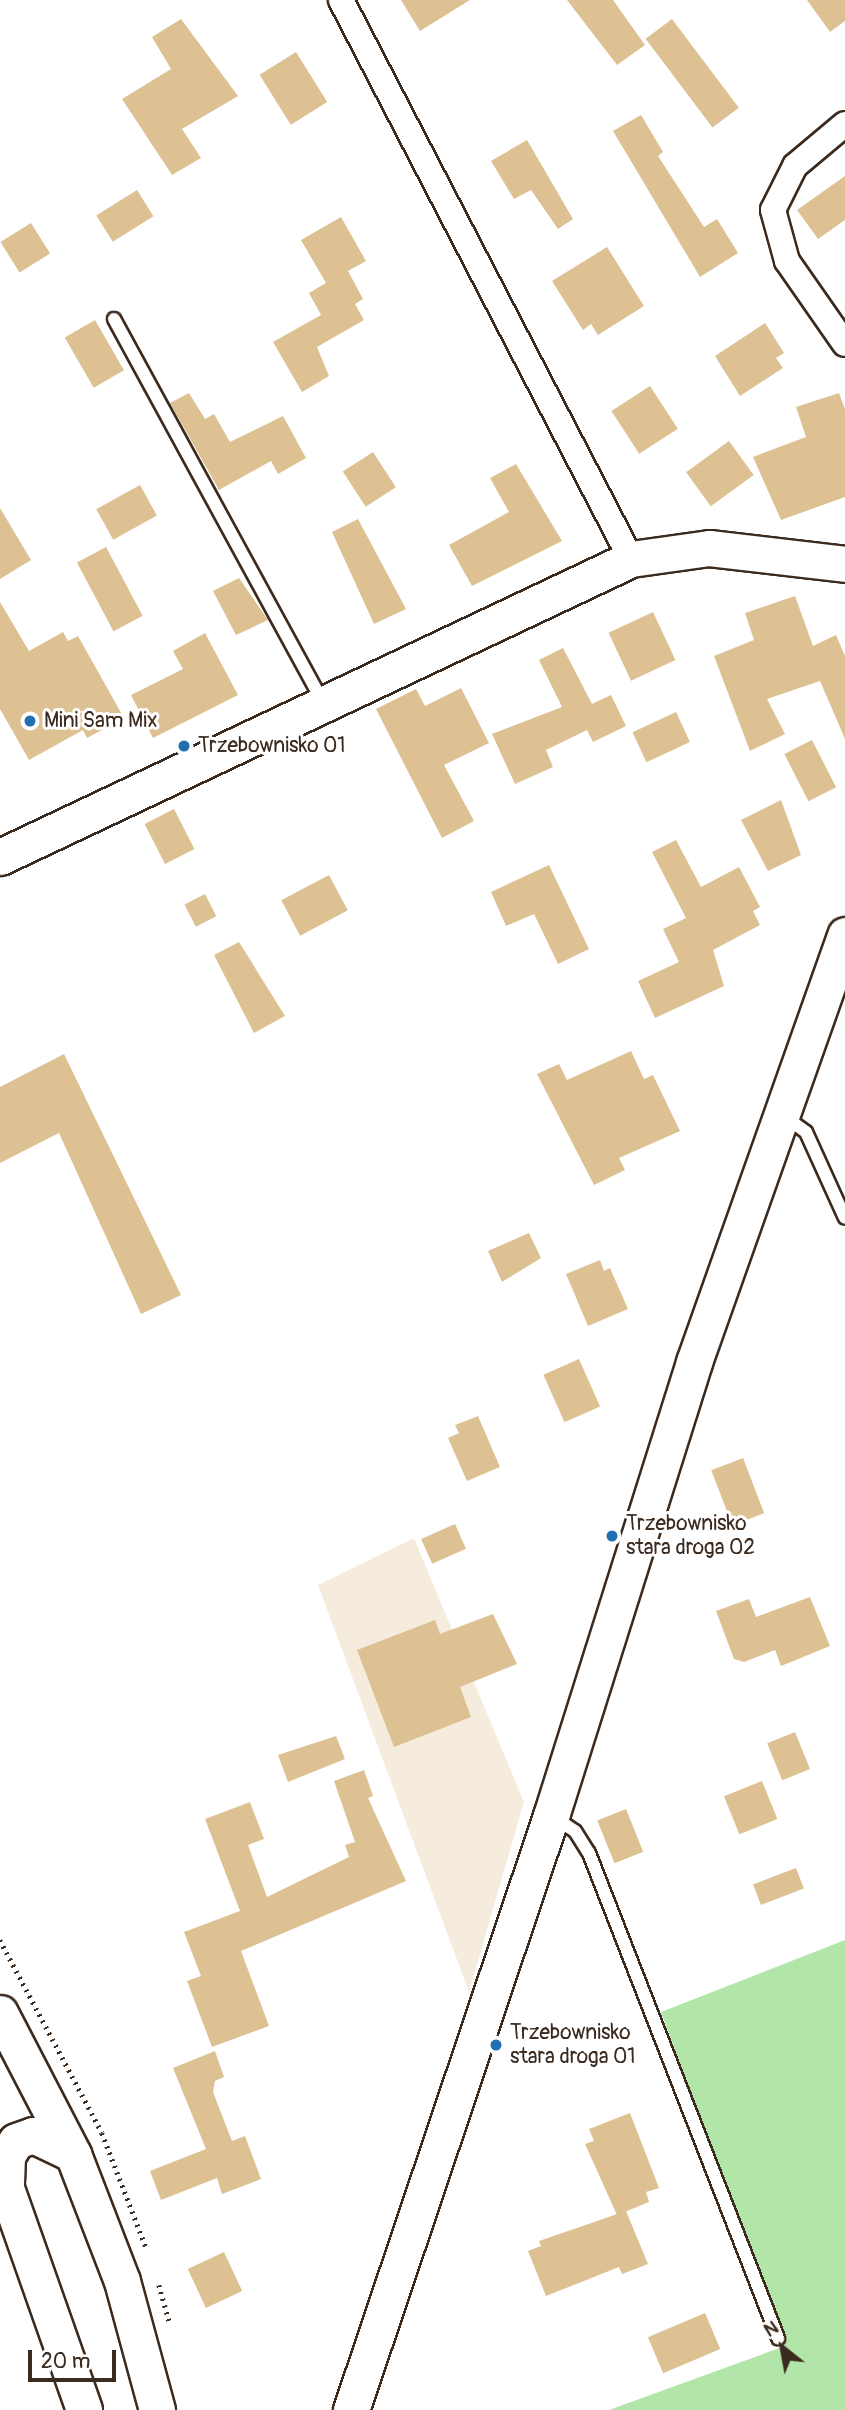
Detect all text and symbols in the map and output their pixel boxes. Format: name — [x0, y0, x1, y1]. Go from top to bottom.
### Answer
place label: Mini Sam Mix — [44, 708, 157, 734]
marker: Mini Sam Mix — [22, 713, 38, 729]
place label: Trzebownisko 01 — [198, 733, 346, 759]
marker: Trzebownisko 01 — [176, 738, 192, 754]
place label: Trzebownisko stara droga 02 — [626, 1511, 755, 1561]
marker: Trzebownisko stara droga 02 — [604, 1528, 620, 1544]
place label: Trzebownisko stara droga 01 — [510, 2020, 636, 2070]
marker: Trzebownisko stara droga 01 — [488, 2037, 504, 2053]
north arrow — [747, 2312, 817, 2382]
text: N — [759, 2315, 783, 2343]
scale bar — [32, 2336, 119, 2380]
text: 20 m — [41, 2348, 90, 2375]

